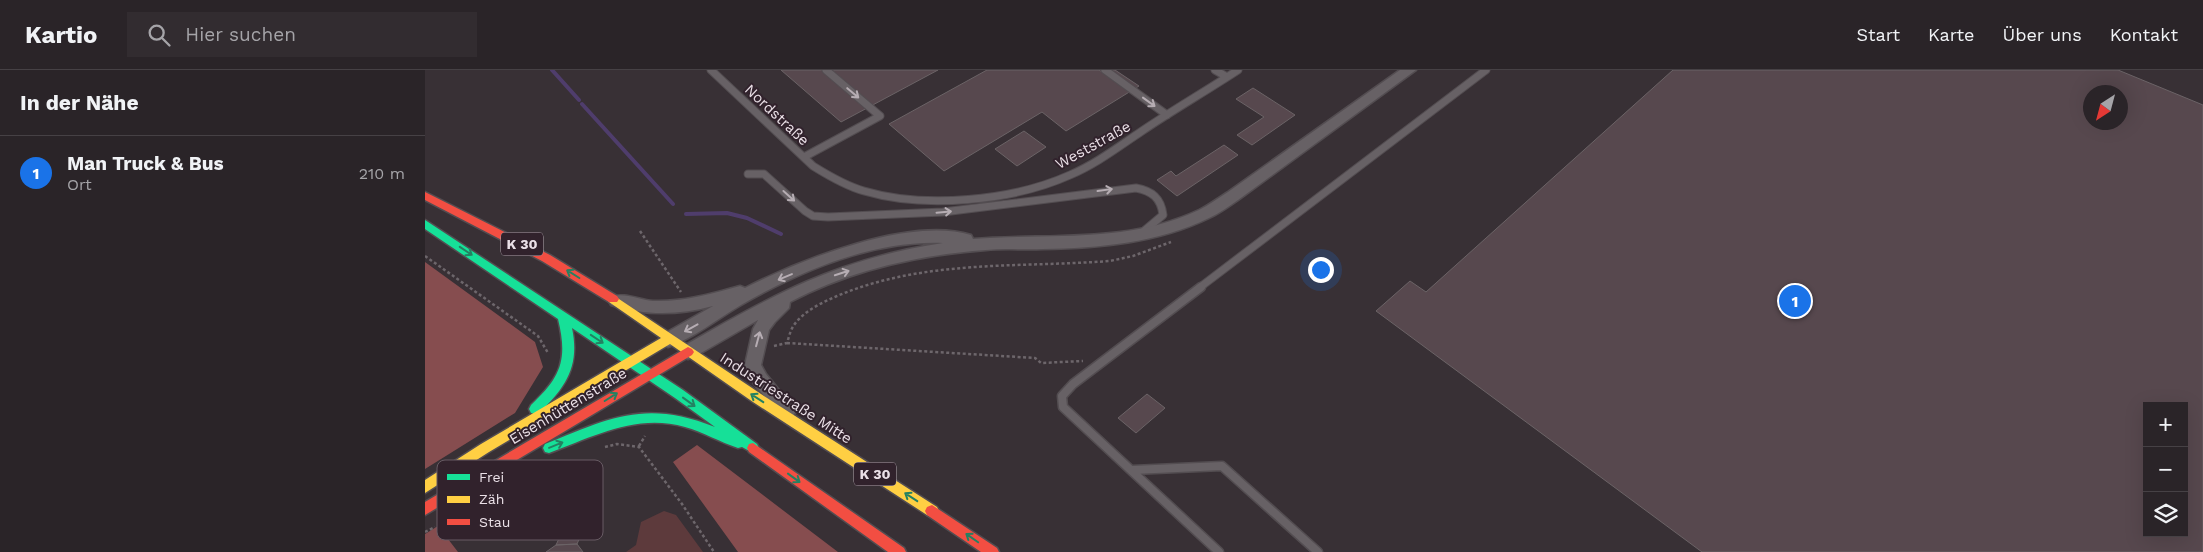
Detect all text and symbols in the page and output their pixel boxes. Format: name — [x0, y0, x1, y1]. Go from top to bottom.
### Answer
search box — [127, 12, 477, 57]
text: Kartio — [25, 21, 97, 49]
icon: search — [145, 21, 173, 49]
text: Hier suchen — [185, 23, 296, 46]
text: Start — [1856, 24, 1900, 45]
text: Karte — [1928, 24, 1975, 45]
text: Über uns — [2003, 24, 2082, 45]
text: Kontakt — [2110, 24, 2178, 45]
street label: Nordstraße — [741, 81, 813, 149]
north arrow — [2083, 85, 2128, 130]
one-way arrow — [846, 87, 859, 98]
text: In der Nähe — [20, 90, 139, 115]
one-way arrow — [1142, 97, 1156, 107]
street label: Weststraße — [1052, 117, 1134, 173]
text: Man Truck & Bus — [67, 152, 224, 175]
text: 1 — [33, 164, 39, 183]
text: 210 m — [359, 164, 405, 183]
text: Ort — [67, 175, 92, 194]
one-way arrow — [1097, 185, 1113, 195]
one-way arrow — [782, 191, 795, 202]
one-way arrow — [936, 207, 952, 216]
road number: K 30 — [501, 232, 543, 255]
one-way arrow — [458, 246, 472, 256]
your location — [1308, 257, 1334, 283]
one-way arrow — [834, 267, 850, 277]
one-way arrow — [567, 269, 581, 279]
one-way arrow — [778, 272, 793, 282]
pin: 1 — [1779, 282, 1811, 320]
one-way arrow — [684, 323, 699, 333]
one-way arrow — [754, 332, 763, 348]
one-way arrow — [590, 333, 604, 344]
street label: Industriestraße Mitte — [717, 349, 855, 447]
street label: Eisenhüttenstraße — [506, 364, 630, 448]
one-way arrow — [603, 392, 617, 402]
one-way arrow — [751, 393, 765, 403]
one-way arrow — [682, 397, 696, 407]
map controls — [2143, 402, 2188, 537]
button: + — [2143, 402, 2188, 447]
one-way arrow — [548, 440, 564, 449]
button: − — [2143, 447, 2188, 492]
legend — [437, 460, 603, 540]
road number: K 30 — [854, 462, 896, 486]
text: Frei — [479, 469, 504, 485]
one-way arrow — [787, 473, 801, 483]
text: Zäh — [479, 491, 504, 507]
one-way arrow — [905, 492, 919, 502]
button: layers — [2143, 492, 2188, 537]
text: Stau — [479, 514, 510, 530]
one-way arrow — [965, 533, 979, 543]

